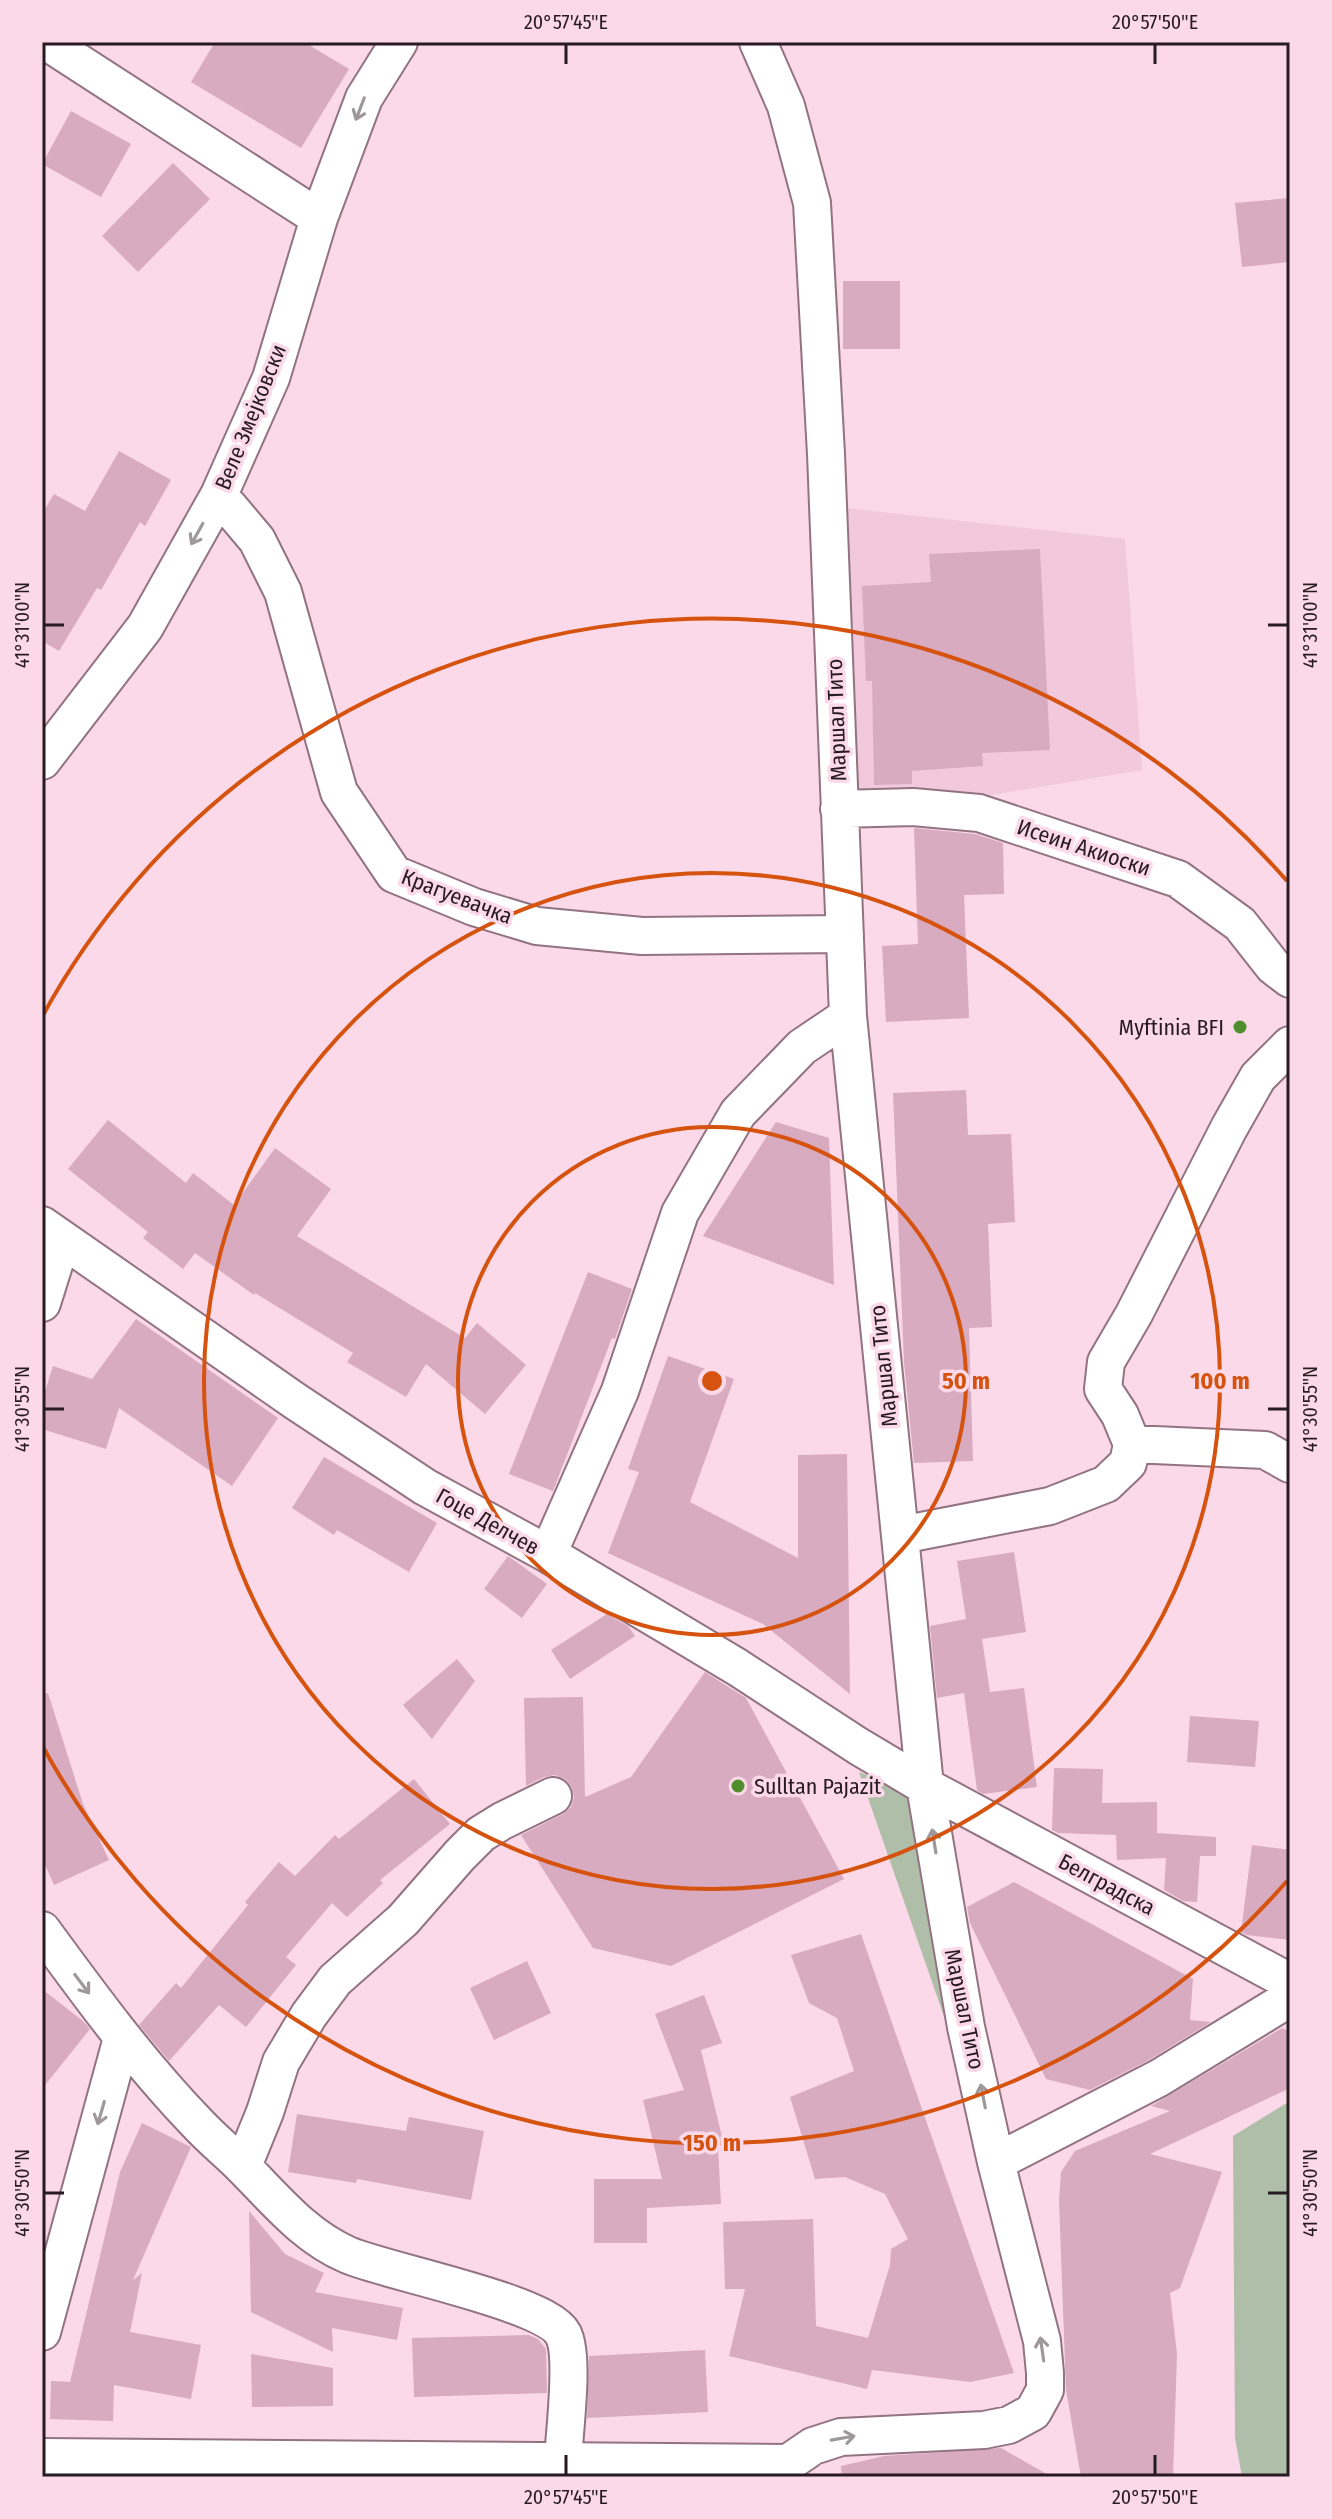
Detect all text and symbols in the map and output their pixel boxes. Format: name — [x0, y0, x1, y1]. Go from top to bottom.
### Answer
text: 20°57'45"E — [524, 10, 608, 34]
text: 20°57'50"E — [1112, 10, 1198, 34]
one-way arrow — [352, 96, 366, 121]
street label: Веле Змејковски — [209, 341, 292, 494]
one-way arrow — [189, 522, 204, 546]
text: 41°31'00"N — [10, 582, 34, 668]
text: 41°31'00"N — [1298, 582, 1322, 668]
street label: Маршал Тито — [821, 658, 852, 782]
street label: Исеин Акиоски — [1014, 813, 1154, 882]
street label: Крагуевачка — [398, 863, 516, 930]
place label: Myftinia BFI — [1119, 1014, 1224, 1041]
marker: Myftinia BFI — [1231, 1018, 1249, 1036]
street label: Маршал Тито — [864, 1304, 903, 1428]
text: 41°30'55"N — [10, 1366, 34, 1452]
text: 41°30'55"N — [1298, 1366, 1322, 1452]
centre of rings — [698, 1367, 726, 1395]
text: 50 m — [942, 1367, 990, 1395]
text: 100 m — [1190, 1367, 1250, 1395]
street label: Гоце Делчев — [431, 1482, 544, 1561]
place label: Sulltan Pajazit — [754, 1773, 882, 1800]
marker: Sulltan Pajazit — [729, 1777, 747, 1795]
one-way arrow — [926, 1829, 941, 1854]
street label: Белградска — [1054, 1848, 1160, 1921]
street label: Маршал Тито — [939, 1946, 990, 2072]
one-way arrow — [73, 1973, 90, 1994]
one-way arrow — [975, 2084, 990, 2110]
one-way arrow — [93, 2099, 108, 2125]
text: 150 m — [683, 2129, 741, 2157]
text: 41°30'50"N — [10, 2149, 34, 2237]
text: 41°30'50"N — [1298, 2149, 1322, 2237]
one-way arrow — [1034, 2337, 1049, 2363]
one-way arrow — [830, 2430, 855, 2445]
text: 20°57'45"E — [524, 2485, 608, 2509]
text: 20°57'50"E — [1112, 2485, 1198, 2509]

